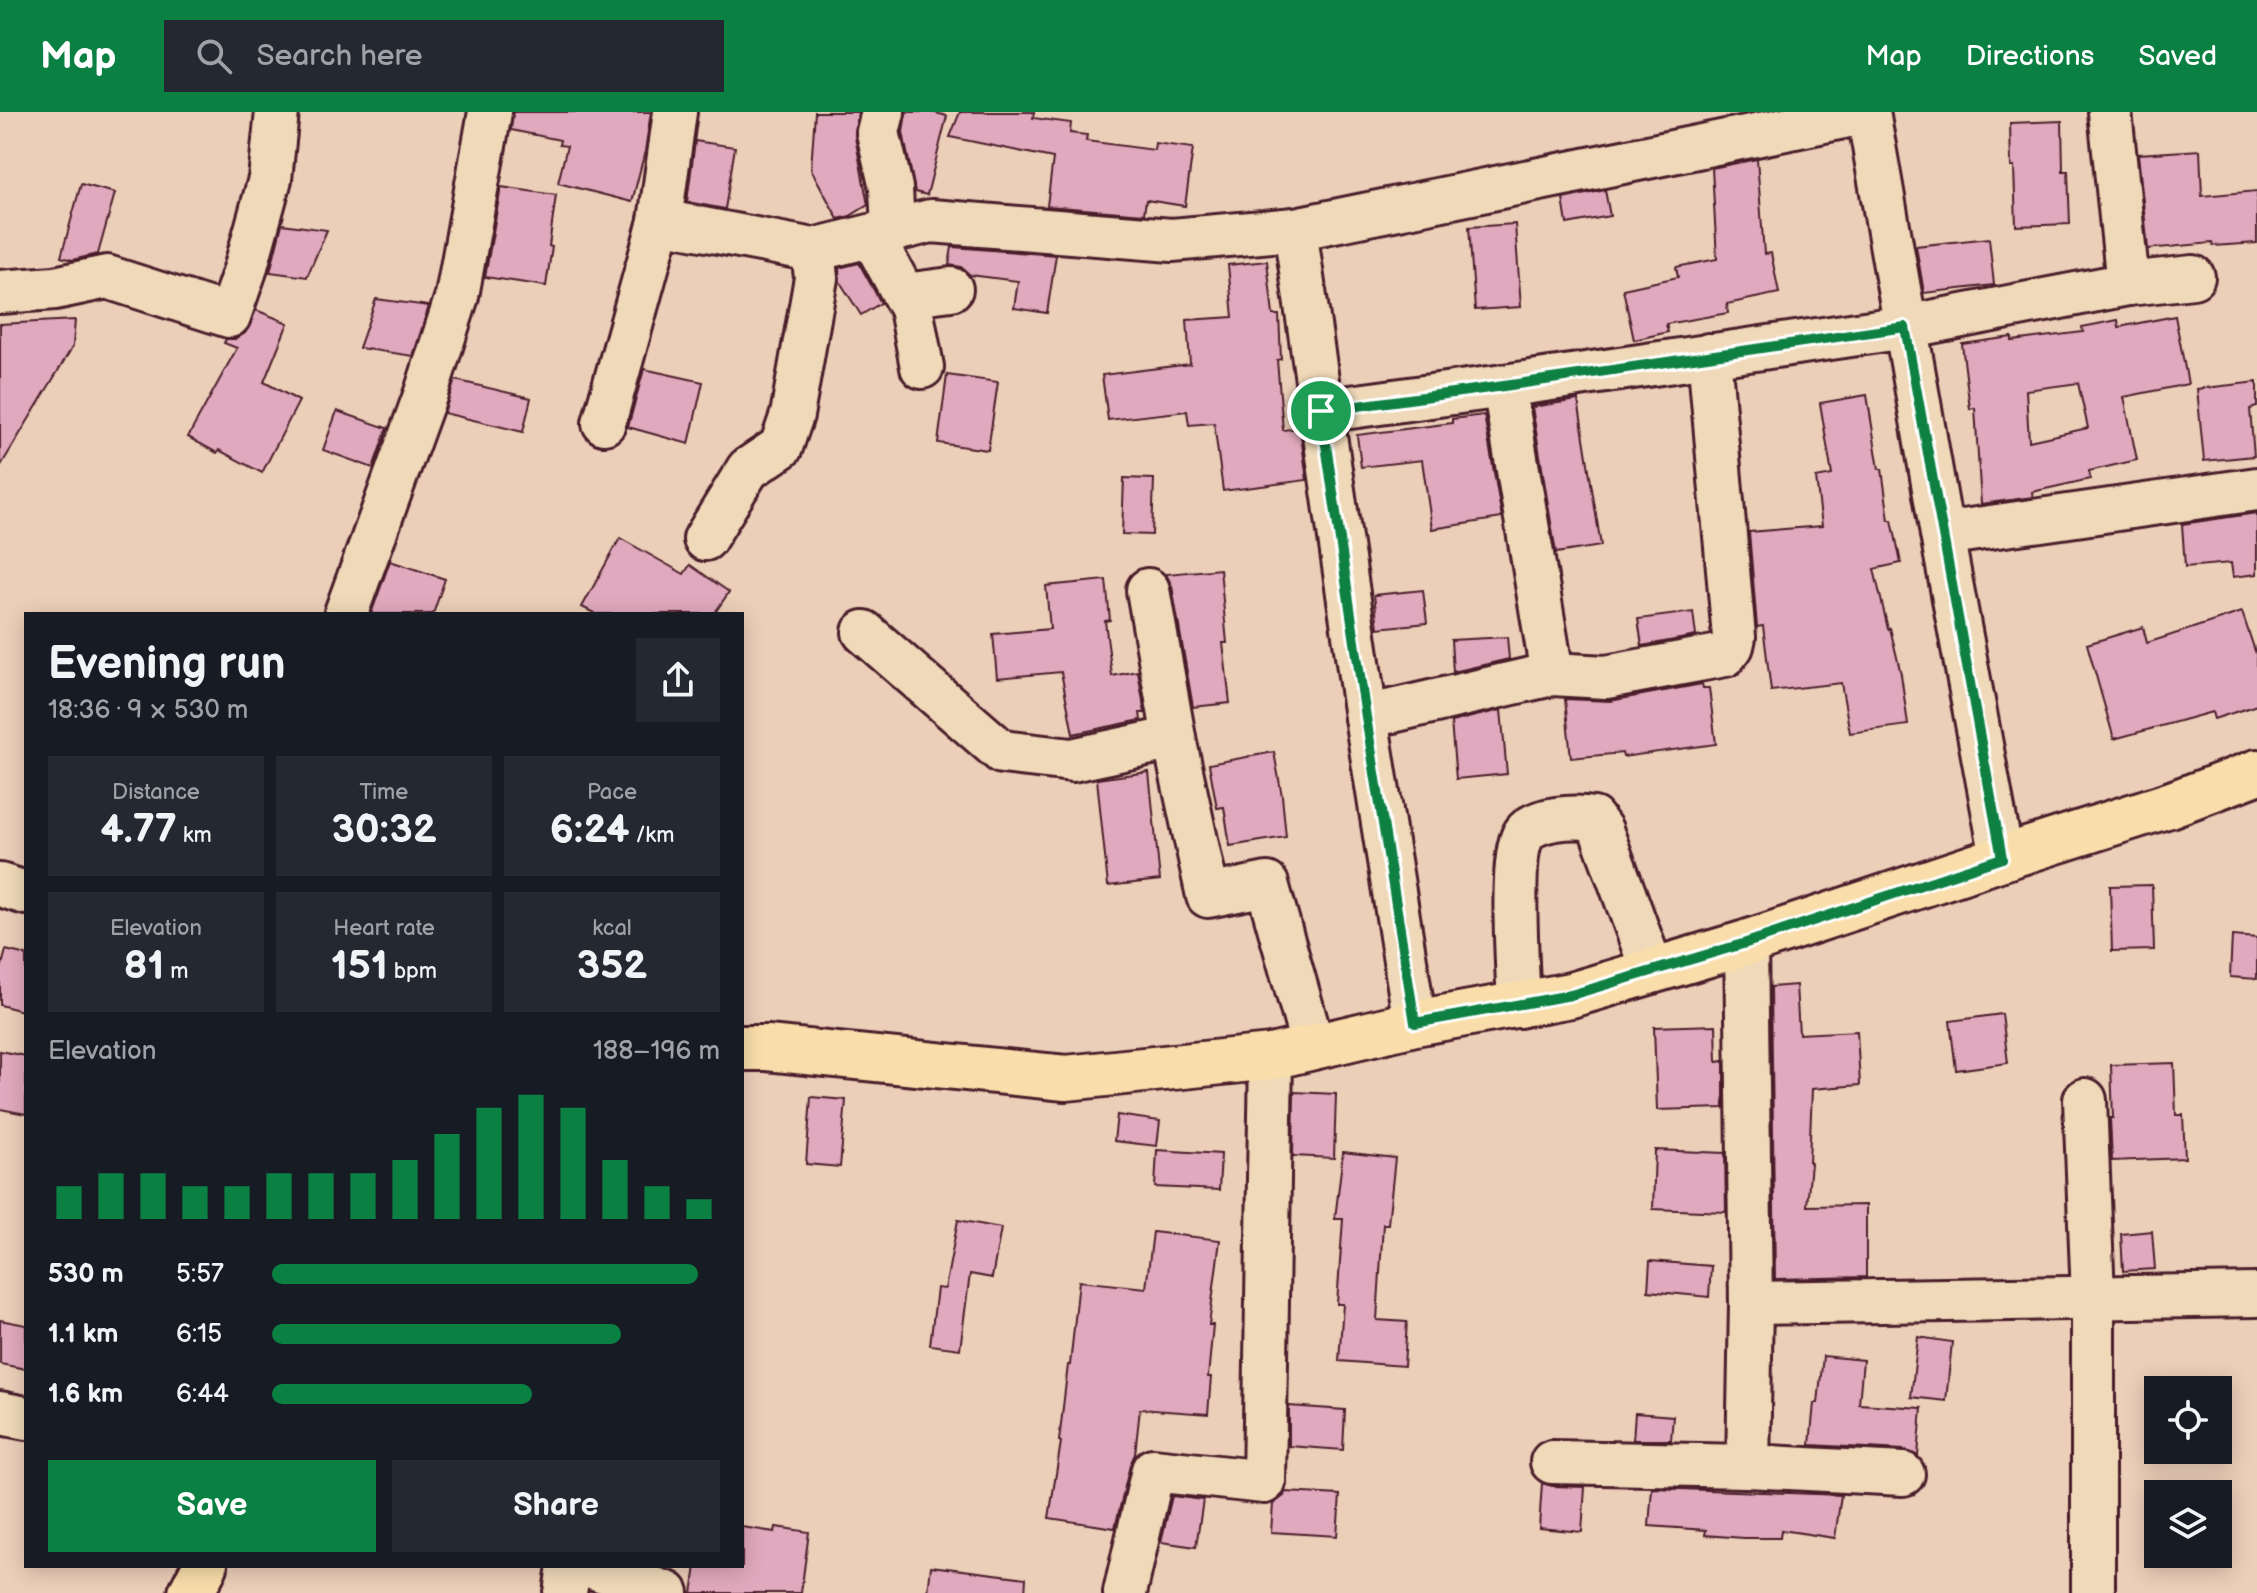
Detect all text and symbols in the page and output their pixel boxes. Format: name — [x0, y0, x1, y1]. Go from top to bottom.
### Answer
search box — [164, 20, 724, 92]
text: Map — [40, 34, 116, 79]
icon: search — [192, 34, 236, 78]
text: Search here — [256, 38, 423, 74]
text: Map — [1865, 40, 1922, 73]
text: Directions — [1966, 40, 2094, 73]
text: Saved — [2138, 40, 2217, 73]
pin — [1287, 377, 1355, 445]
icon: arrive — [1299, 389, 1343, 433]
text: Evening run — [48, 638, 285, 691]
button: share — [636, 638, 720, 722]
text: 18:36 · 9 × 530 m — [48, 695, 248, 726]
text: Distance — [112, 779, 200, 806]
text: Time — [360, 779, 408, 806]
text: Pace — [587, 779, 637, 806]
text: 4.77 — [100, 806, 177, 854]
text: 30:32 — [331, 806, 437, 854]
text: 6:24 — [550, 806, 629, 854]
text: km — [177, 822, 212, 849]
text: /km — [629, 822, 674, 849]
text: Elevation — [110, 915, 202, 942]
text: Heart rate — [333, 915, 435, 942]
text: kcal — [592, 915, 632, 942]
text: 81 — [123, 942, 164, 990]
text: 151 — [331, 942, 388, 990]
text: 352 — [577, 942, 647, 990]
text: m — [164, 958, 189, 985]
text: bpm — [388, 958, 437, 985]
text: Elevation — [48, 1036, 156, 1067]
text: 188–196 m — [593, 1036, 720, 1067]
text: 530 m — [48, 1259, 124, 1290]
text: 5:57 — [176, 1259, 224, 1290]
text: 1.1 km — [48, 1319, 118, 1350]
text: 6:15 — [176, 1319, 222, 1350]
map controls — [2144, 1376, 2232, 1568]
button: locate — [2144, 1376, 2232, 1464]
text: 1.6 km — [48, 1379, 123, 1410]
text: 6:44 — [176, 1379, 229, 1410]
button: Save — [48, 1460, 376, 1552]
button: Share — [392, 1460, 720, 1552]
button: layers — [2144, 1480, 2232, 1568]

